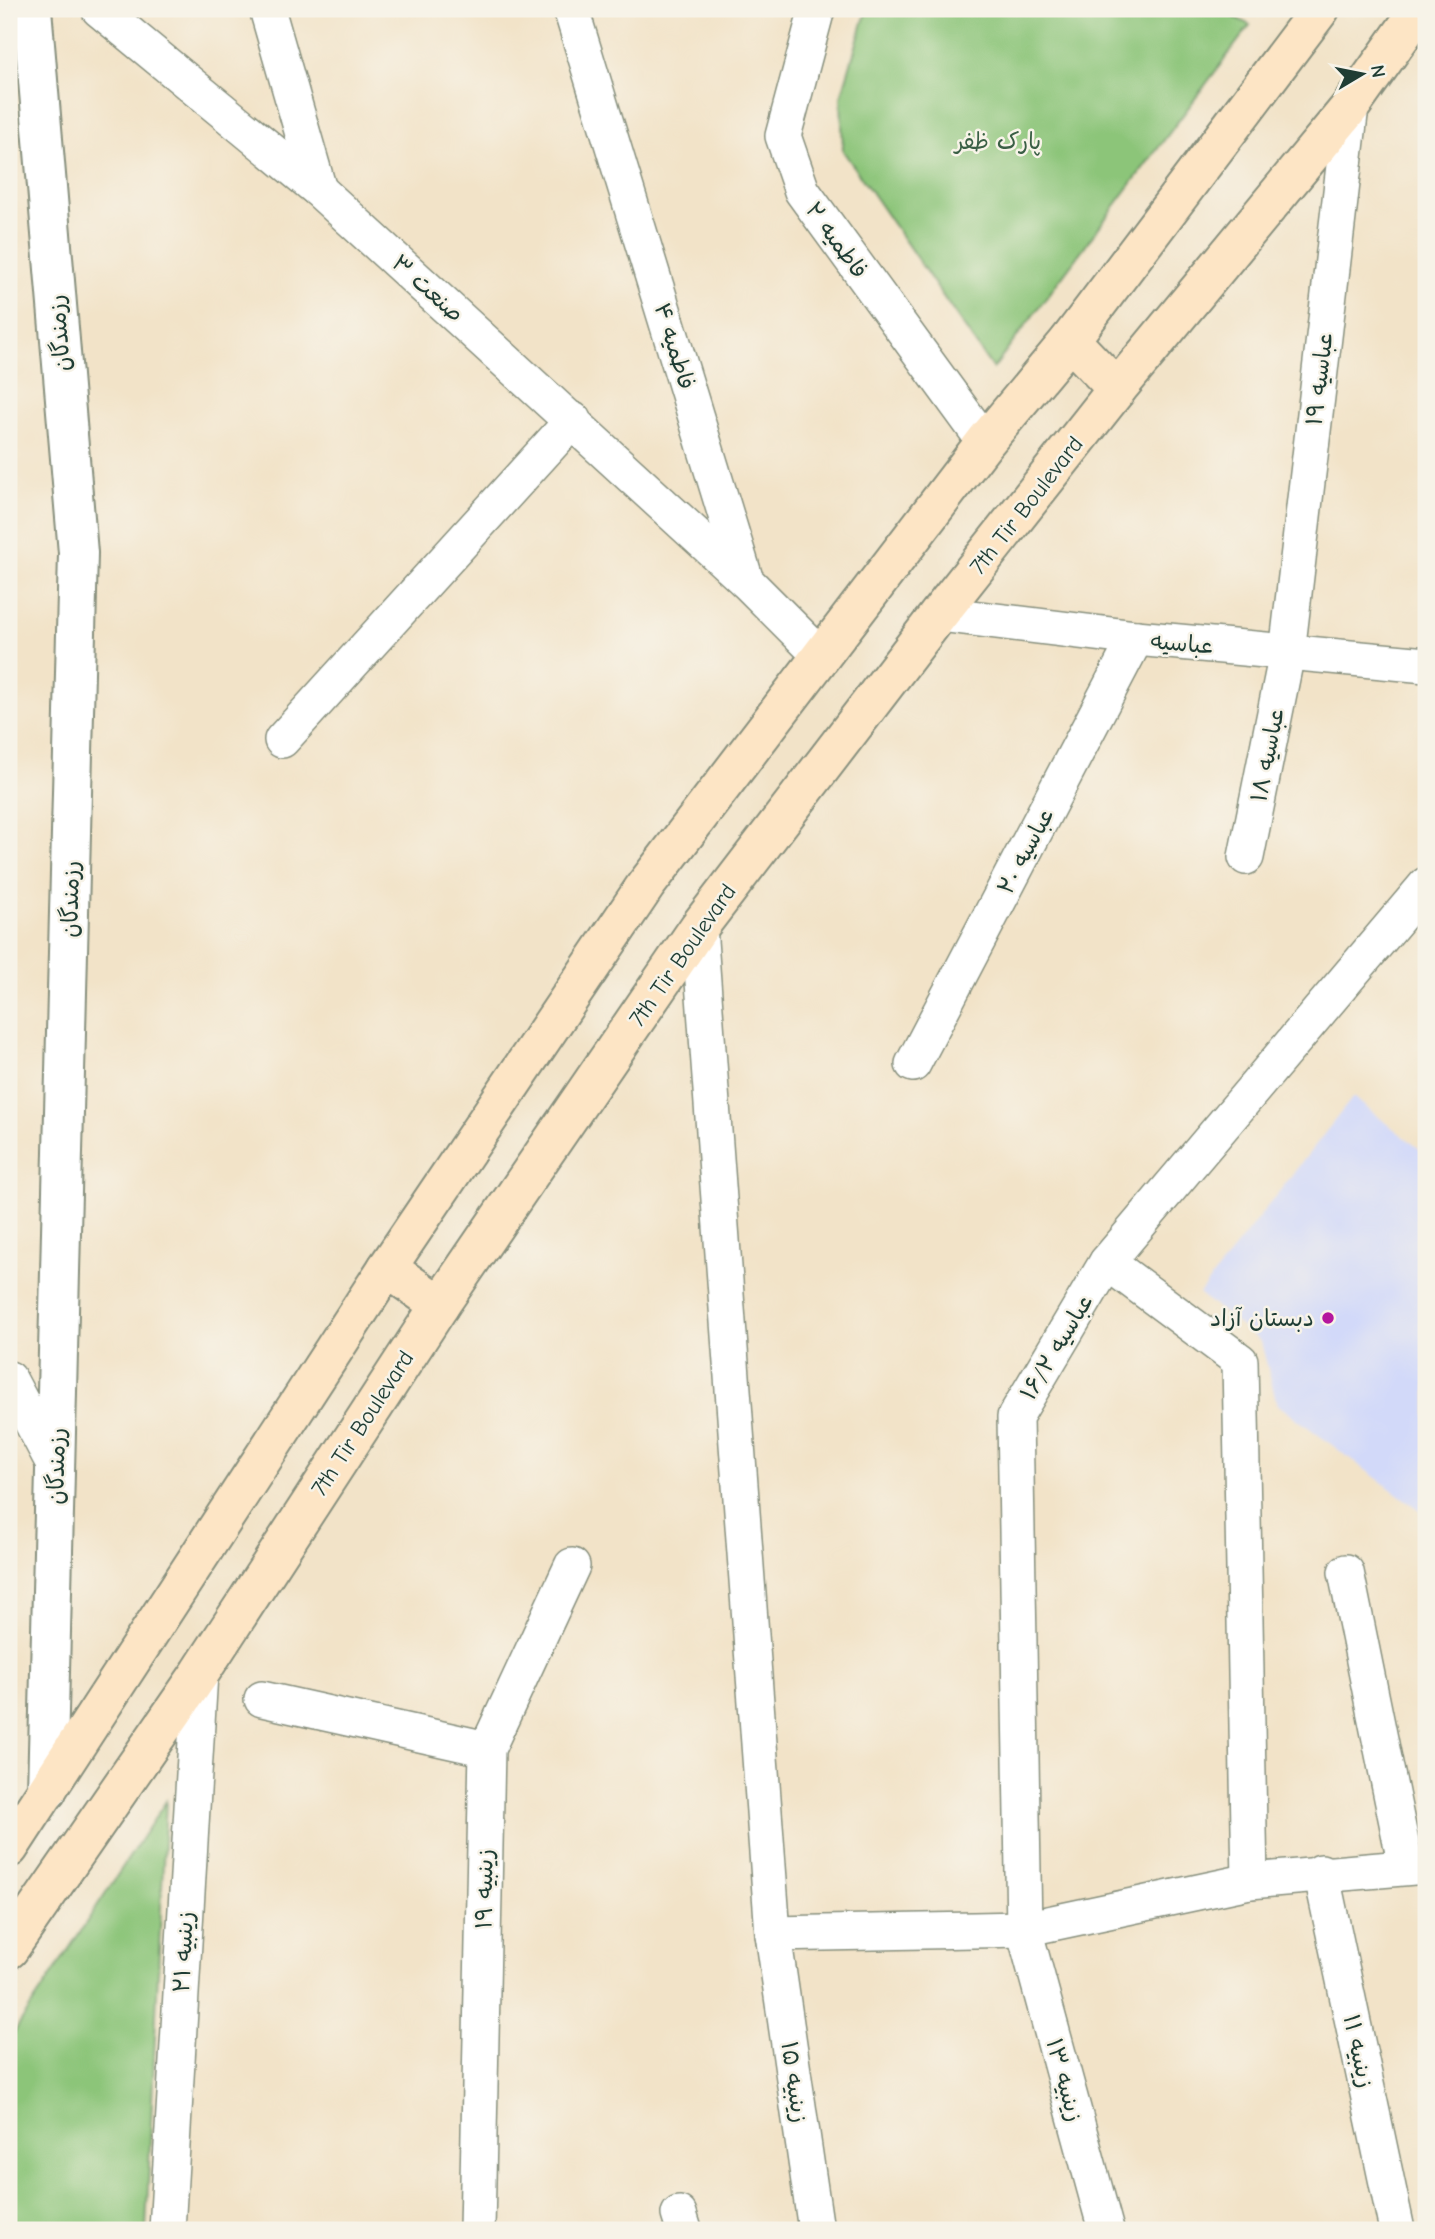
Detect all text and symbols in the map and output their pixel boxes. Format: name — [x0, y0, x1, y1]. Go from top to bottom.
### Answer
north arrow — [1326, 38, 1396, 108]
text: N — [1366, 63, 1390, 79]
park label: پارک ظفر — [953, 128, 1041, 156]
street label: فاطمیه ۲ — [800, 197, 873, 284]
street label: صنعت ۳ — [386, 249, 469, 328]
street label: رزمندگان — [43, 293, 76, 373]
street label: فاطمیه ۴ — [649, 300, 700, 393]
street label: عباسیه ۱۹ — [1300, 331, 1339, 427]
street label: 7th Tir Boulevard — [964, 431, 1089, 580]
street label: عباسیه — [1150, 627, 1214, 660]
street label: عباسیه ۱۸ — [1245, 706, 1290, 804]
street label: عباسیه ۲۰ — [992, 804, 1059, 899]
street label: رزمندگان — [56, 860, 85, 938]
street label: 7th Tir Boulevard — [623, 879, 742, 1032]
street label: عباسیه ۱۶/۲ — [1014, 1290, 1098, 1405]
place label: دبستان آزاد — [1210, 1305, 1314, 1332]
marker: دبستان آزاد — [1320, 1310, 1336, 1326]
street label: 7th Tir Boulevard — [305, 1346, 419, 1501]
street label: رزمندگان — [42, 1427, 71, 1505]
street label: زینبیه ۱۹ — [470, 1849, 499, 1929]
street label: زینبیه ۲۱ — [168, 1911, 199, 1993]
street label: زینبیه ۱۱ — [1338, 2012, 1379, 2090]
street label: زینبیه ۱۳ — [1041, 2036, 1089, 2125]
street label: زینبیه ۱۵ — [775, 2040, 814, 2124]

